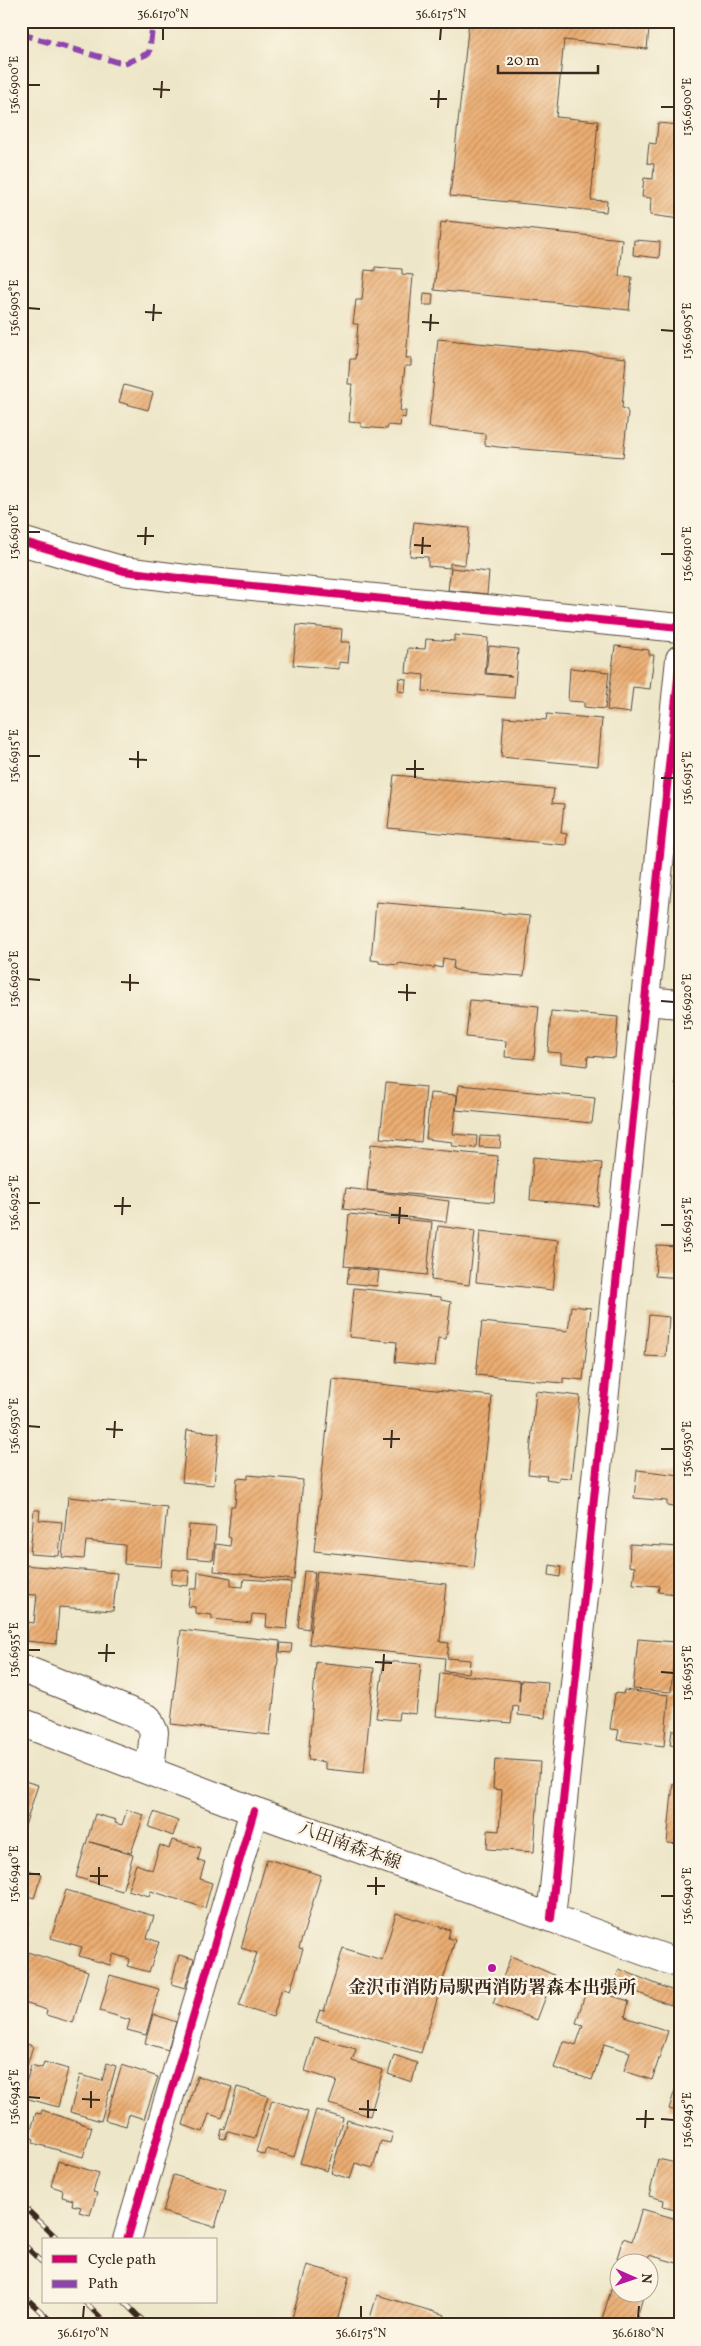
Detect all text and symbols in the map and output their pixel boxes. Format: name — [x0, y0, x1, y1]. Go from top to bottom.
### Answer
text: 36.6170°N — [137, 7, 189, 23]
text: 36.6175°N — [416, 7, 466, 23]
scale bar — [498, 42, 598, 74]
text: 20 m — [506, 51, 539, 72]
text: 136.6900°E — [7, 56, 23, 114]
text: 136.6900°E — [680, 78, 696, 136]
text: 136.6905°E — [7, 280, 23, 336]
text: 136.6905°E — [680, 303, 696, 359]
text: 136.6910°E — [7, 504, 23, 560]
text: 136.6910°E — [680, 526, 696, 582]
text: 136.6915°E — [7, 729, 23, 783]
text: 136.6915°E — [680, 751, 696, 805]
text: 136.6920°E — [7, 950, 23, 1008]
text: 136.6920°E — [680, 973, 696, 1031]
text: 136.6925°E — [7, 1175, 23, 1231]
text: 136.6925°E — [680, 1197, 696, 1253]
text: 136.6930°E — [7, 1398, 23, 1454]
text: 136.6930°E — [680, 1421, 696, 1477]
text: 136.6935°E — [7, 1622, 23, 1678]
text: 136.6935°E — [680, 1645, 696, 1701]
street label: 八田南森本線 — [294, 1816, 405, 1877]
text: 136.6940°E — [7, 1845, 23, 1903]
text: 136.6940°E — [680, 1867, 696, 1925]
marker: 金沢市消防局駅西消防署森本出張所 — [486, 1962, 498, 1974]
place label: 金沢市消防局駅西消防署森本出張所 — [348, 1976, 636, 2001]
text: 136.6945°E — [7, 2069, 23, 2125]
text: 136.6945°E — [680, 2092, 696, 2148]
legend — [42, 2238, 218, 2304]
text: Cycle path — [88, 2250, 156, 2271]
north arrow — [608, 2254, 658, 2304]
text: N — [636, 2273, 655, 2284]
text: Path — [88, 2274, 118, 2295]
text: 36.6170°N — [57, 2326, 109, 2342]
text: 36.6175°N — [336, 2326, 386, 2342]
text: 36.6180°N — [612, 2326, 664, 2342]

